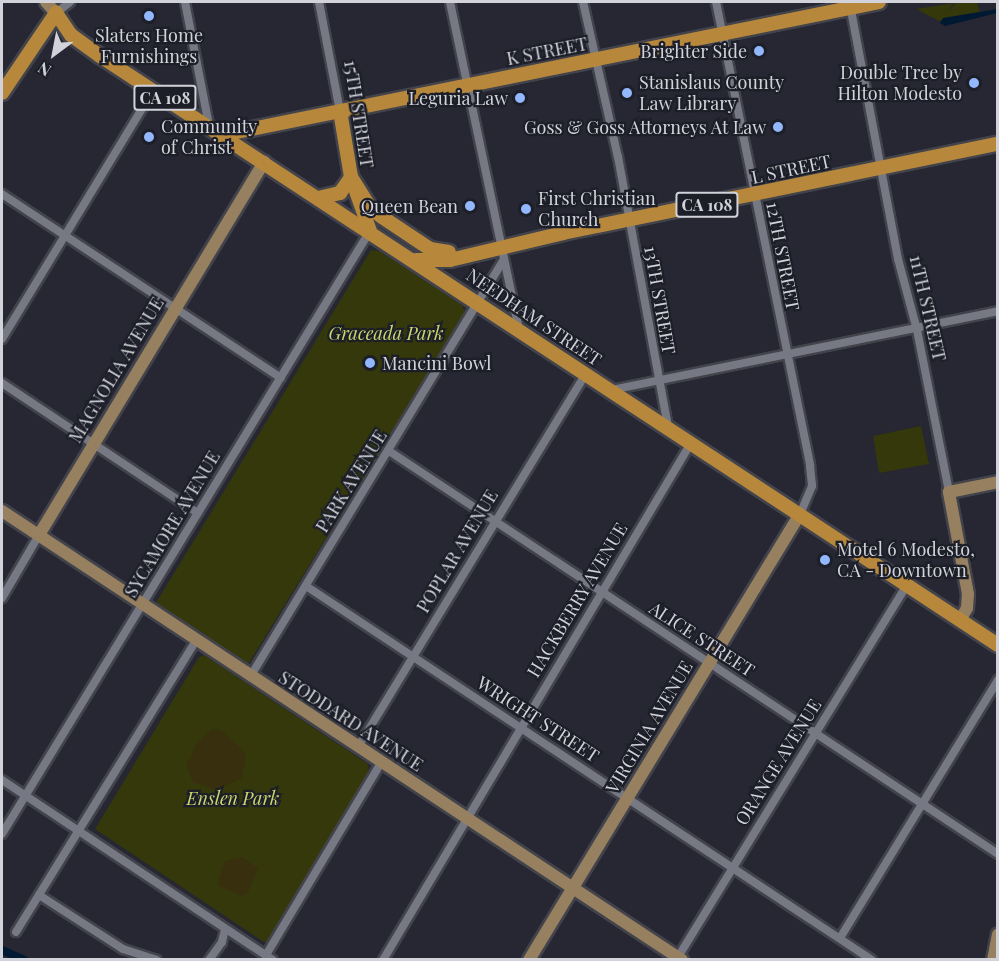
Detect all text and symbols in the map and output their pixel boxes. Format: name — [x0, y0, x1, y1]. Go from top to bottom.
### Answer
marker: Slaters Home Furnishings — [142, 9, 156, 23]
north arrow — [24, 24, 84, 84]
place label: Slaters Home Furnishings — [95, 25, 203, 68]
street label: K STREET — [505, 33, 589, 69]
place label: Brighter Side — [640, 40, 747, 62]
marker: Brighter Side — [752, 44, 766, 58]
text: N — [34, 58, 55, 82]
street label: 15TH STREET — [340, 59, 378, 169]
place label: Double Tree by Hilton Modesto — [837, 62, 962, 104]
place label: Stanislaus County Law Library — [639, 72, 784, 115]
marker: Double Tree by Hilton Modesto — [967, 76, 981, 90]
road number: CA 108 — [132, 85, 198, 111]
marker: Stanislaus County Law Library — [620, 86, 634, 100]
place label: Leguria Law — [408, 87, 508, 109]
marker: Leguria Law — [513, 91, 527, 105]
place label: Community of Christ — [161, 116, 257, 158]
place label: Goss & Goss Attorneys At Law — [522, 116, 766, 138]
marker: Goss & Goss Attorneys At Law — [771, 120, 785, 134]
marker: Community of Christ — [142, 130, 156, 144]
street label: L STREET — [749, 150, 833, 188]
place label: First Christian Church — [538, 188, 656, 230]
road number: CA 108 — [674, 192, 740, 218]
place label: Queen Bean — [361, 195, 458, 217]
marker: Queen Bean — [463, 199, 477, 213]
street label: 12TH STREET — [762, 200, 804, 312]
marker: First Christian Church — [519, 202, 533, 216]
street label: 13TH STREET — [640, 244, 680, 356]
street label: 11TH STREET — [905, 253, 951, 363]
street label: NEEDHAM STREET — [463, 264, 605, 370]
street label: MAGNOLIA AVENUE — [64, 293, 168, 447]
park label: Graceada Park — [329, 322, 443, 344]
place label: Mancini Bowl — [382, 352, 491, 374]
marker: Mancini Bowl — [363, 356, 377, 370]
street label: PARK AVENUE — [311, 425, 391, 537]
street label: SYCAMORE AVENUE — [120, 447, 224, 601]
street label: POPLAR AVENUE — [412, 485, 502, 617]
street label: HACKBERRY AVENUE — [522, 518, 632, 682]
place label: Motel 6 Modesto, CA - Downtown — [837, 539, 975, 582]
marker: Motel 6 Modesto, CA - Downtown — [818, 553, 832, 567]
street label: ALICE STREET — [645, 597, 759, 681]
street label: VIRGINIA AVENUE — [601, 657, 697, 797]
street label: STODDARD AVENUE — [274, 666, 428, 776]
street label: WRIGHT STREET — [473, 671, 603, 767]
street label: ORANGE AVENUE — [730, 695, 826, 829]
park label: Enslen Park — [187, 787, 279, 809]

